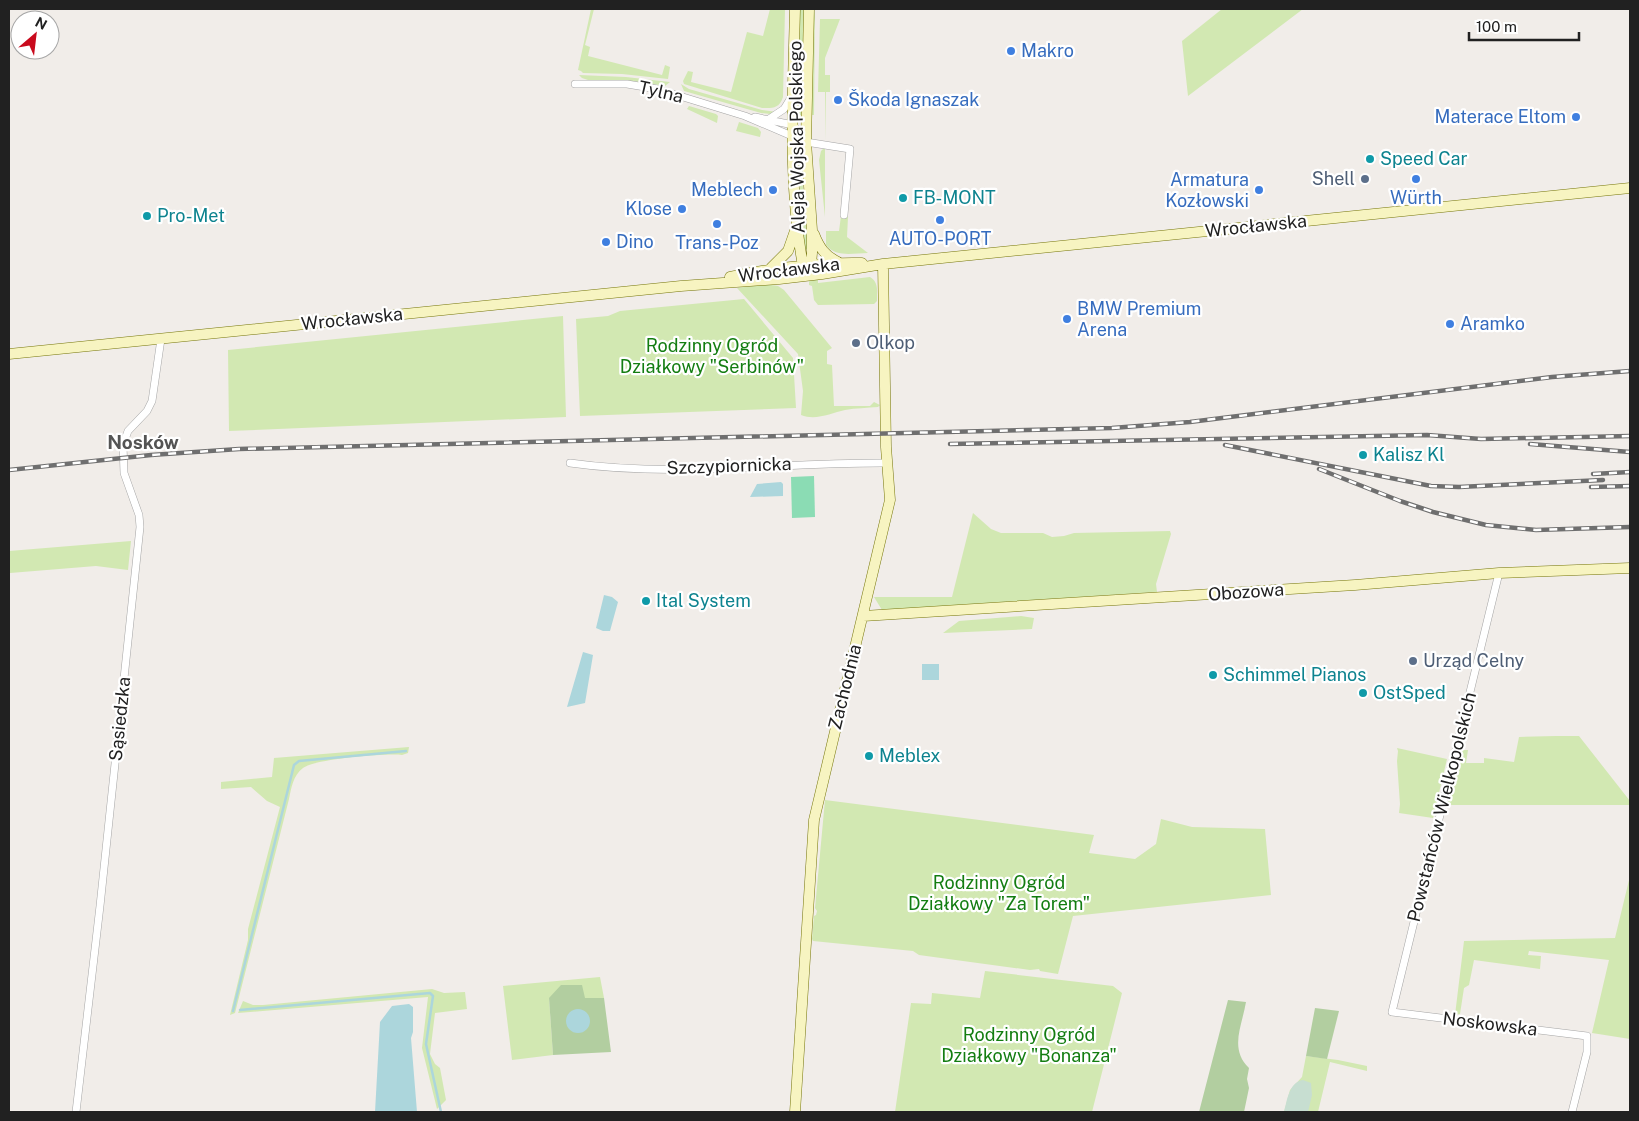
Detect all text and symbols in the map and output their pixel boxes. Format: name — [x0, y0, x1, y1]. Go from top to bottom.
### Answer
north arrow — [10, 10, 60, 60]
scale bar — [1469, 10, 1579, 42]
text: N — [33, 14, 50, 33]
text: 100 m — [1476, 18, 1517, 35]
street label: Aleja Wojska Polskiego — [784, 40, 809, 234]
place label: Makro — [1021, 40, 1074, 61]
marker: Makro — [1005, 45, 1017, 57]
street label: Tylna — [637, 76, 686, 107]
place label: Škoda Ignaszak — [848, 89, 979, 110]
marker: Škoda Ignaszak — [832, 94, 844, 106]
place label: Materace Eltom — [1435, 106, 1566, 127]
marker: Materace Eltom — [1570, 111, 1582, 123]
place label: Speed Car — [1380, 148, 1468, 169]
marker: Speed Car — [1364, 153, 1376, 165]
place label: Shell — [1312, 168, 1355, 189]
place label: Armatura Kozłowski — [1165, 169, 1249, 211]
marker: Shell — [1359, 173, 1371, 185]
marker: Würth — [1410, 173, 1422, 185]
place label: Meblech — [691, 179, 763, 200]
marker: Meblech — [767, 184, 779, 196]
marker: Armatura Kozłowski — [1253, 184, 1265, 196]
place label: FB-MONT — [913, 187, 996, 208]
place label: Würth — [1390, 187, 1442, 208]
marker: FB-MONT — [897, 192, 909, 204]
place label: Klose — [625, 198, 672, 219]
marker: Klose — [676, 203, 688, 215]
place label: Pro-Met — [157, 205, 225, 226]
marker: Pro-Met — [141, 210, 153, 222]
street label: Wrocławska — [1204, 210, 1308, 241]
marker: AUTO-PORT — [934, 214, 946, 226]
marker: Trans-Poz — [711, 218, 723, 230]
place label: AUTO-PORT — [889, 228, 992, 249]
place label: Dino — [616, 231, 654, 252]
place label: Trans-Poz — [675, 232, 759, 253]
marker: Dino — [600, 236, 612, 248]
street label: Wrocławska — [737, 253, 841, 286]
place label: BMW Premium Arena — [1077, 298, 1201, 340]
street label: Wrocławska — [300, 303, 404, 334]
marker: BMW Premium Arena — [1061, 313, 1073, 325]
place label: Aramko — [1460, 313, 1525, 334]
marker: Aramko — [1444, 318, 1456, 330]
place label: Olkop — [866, 332, 915, 353]
park label: Rodzinny Ogród Działkowy "Serbinów" — [620, 335, 804, 377]
marker: Olkop — [850, 337, 862, 349]
district label: Nosków — [107, 431, 179, 453]
place label: Kalisz Kl — [1373, 444, 1445, 465]
marker: Kalisz Kl — [1357, 449, 1369, 461]
street label: Szczypiornicka — [666, 453, 792, 478]
street label: Obozowa — [1207, 578, 1285, 605]
place label: Ital System — [656, 590, 751, 611]
marker: Ital System — [640, 595, 652, 607]
street label: Zachodnia — [824, 642, 865, 732]
place label: Urząd Celny — [1423, 650, 1525, 671]
marker: Urząd Celny — [1407, 655, 1419, 667]
place label: Schimmel Pianos — [1223, 664, 1366, 685]
marker: Schimmel Pianos — [1207, 669, 1219, 681]
street label: Sąsiedzka — [105, 676, 134, 762]
place label: OstSped — [1373, 682, 1446, 703]
marker: OstSped — [1357, 687, 1369, 699]
street label: Powstańców Wielkopolskich — [1403, 690, 1480, 924]
place label: Meblex — [879, 745, 940, 766]
marker: Meblex — [863, 750, 875, 762]
park label: Rodzinny Ogród Działkowy "Za Torem" — [908, 872, 1090, 914]
street label: Noskowska — [1442, 1007, 1539, 1040]
park label: Rodzinny Ogród Działkowy "Bonanza" — [941, 1024, 1117, 1066]

